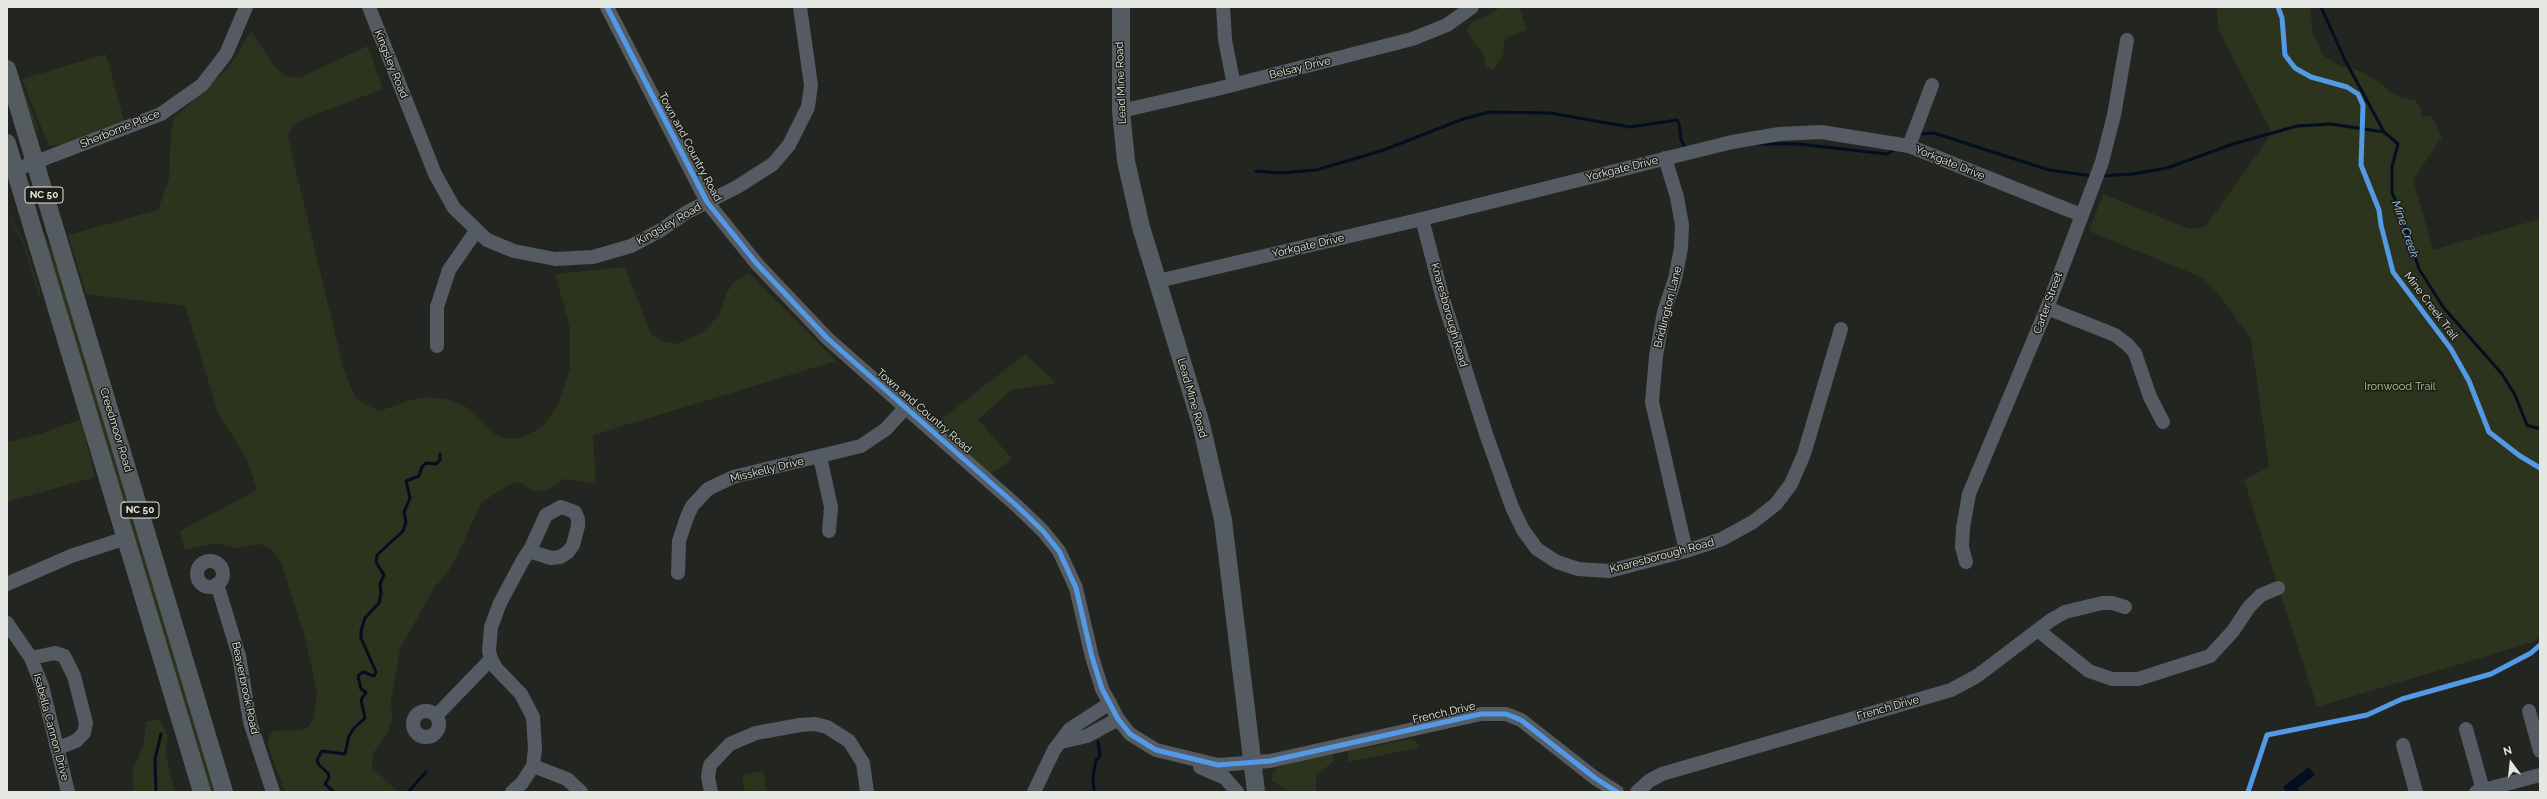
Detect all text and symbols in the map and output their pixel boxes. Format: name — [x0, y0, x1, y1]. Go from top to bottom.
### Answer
street label: Kingsley Road — [371, 28, 411, 100]
street label: Lead Mine Road — [1113, 42, 1129, 124]
street label: Belsay Drive — [1268, 54, 1332, 82]
street label: Town and Country Road — [656, 90, 724, 204]
street label: Sherborne Place — [78, 107, 162, 151]
street label: Yorkgate Drive — [1913, 143, 1987, 183]
street label: Yorkgate Drive — [1585, 154, 1659, 184]
road number: NC 50 — [25, 187, 63, 203]
water label: Mine Creek — [2388, 198, 2422, 260]
street label: Kingsley Road — [634, 200, 704, 248]
street label: Yorkgate Drive — [1270, 231, 1346, 261]
street label: Knaresborough Road — [1428, 262, 1470, 368]
street label: Bridlington Lane — [1651, 265, 1685, 349]
street label: Carter Street — [2031, 270, 2065, 336]
street label: Mine Creek Trail — [2401, 270, 2461, 342]
street label: Lead Mine Road — [1174, 357, 1210, 439]
street label: Town and Country Road — [874, 366, 974, 456]
park label: Ironwood Trail — [2364, 380, 2436, 394]
street label: Creedmoor Road — [97, 386, 135, 474]
street label: Misskelly Drive — [729, 454, 805, 486]
road number: NC 50 — [121, 502, 159, 518]
street label: Knaresborough Road — [1608, 536, 1716, 576]
street label: Beaverbrook Road — [229, 641, 261, 735]
street label: Isabella Cannon Drive — [30, 672, 72, 782]
street label: French Drive — [1855, 693, 1921, 723]
street label: French Drive — [1411, 699, 1477, 727]
north arrow — [2491, 743, 2531, 783]
text: N — [2502, 744, 2514, 758]

